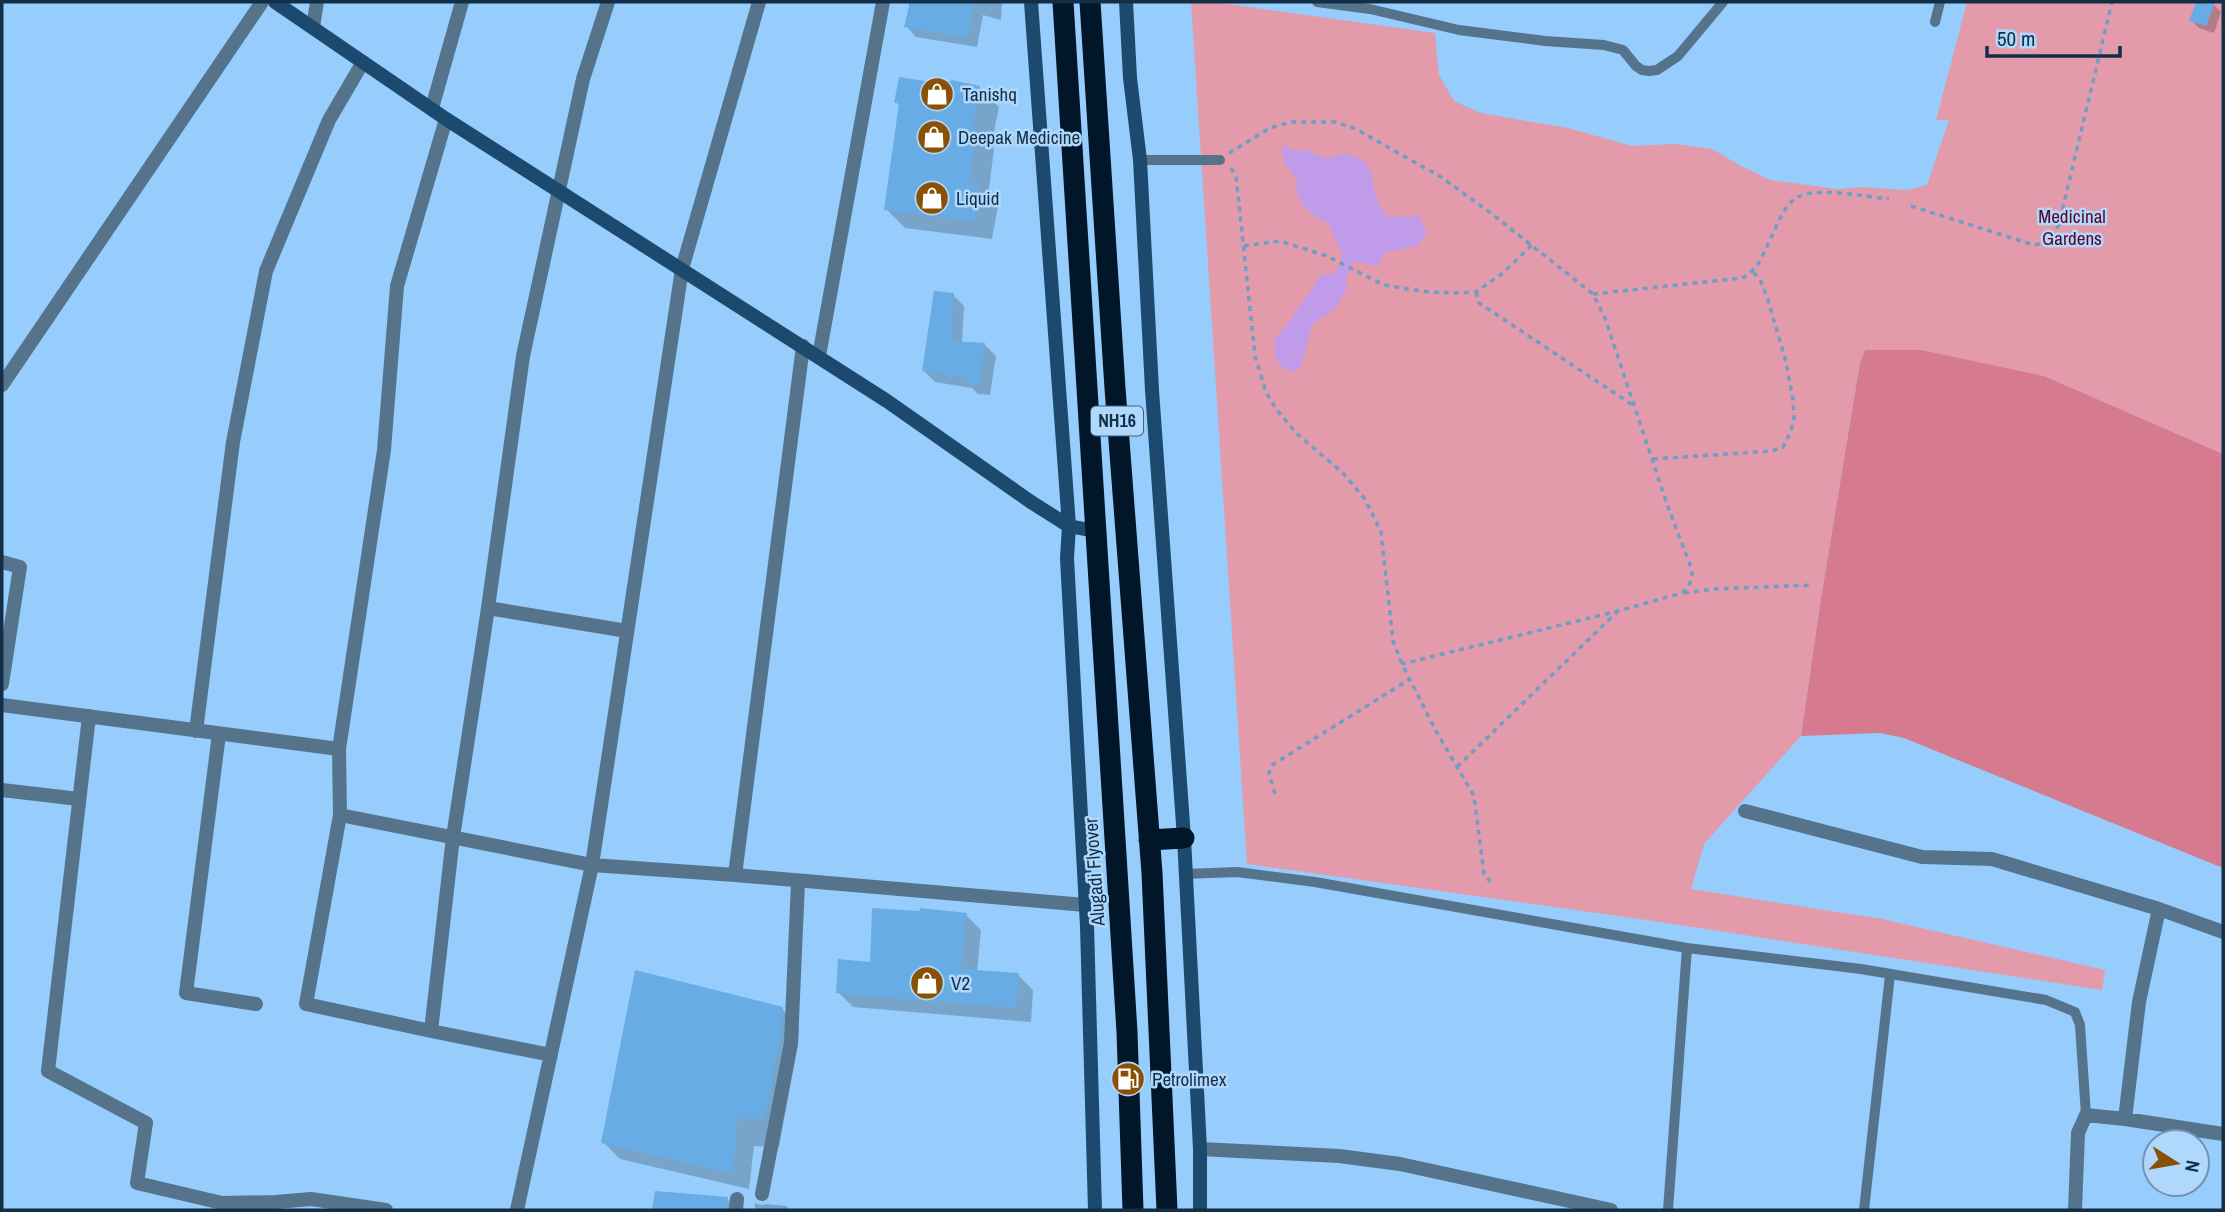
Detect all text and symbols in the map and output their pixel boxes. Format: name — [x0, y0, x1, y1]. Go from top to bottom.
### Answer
scale bar — [1987, 14, 2120, 58]
text: 50 m — [1997, 24, 2035, 53]
shop icon: Tanishq — [918, 75, 956, 113]
place label: Tanishq — [962, 81, 1017, 107]
shop icon: Deepak Medicine — [915, 118, 953, 156]
place label: Deepak Medicine — [958, 124, 1080, 150]
shop icon: Liquid — [913, 179, 951, 217]
place label: Liquid — [956, 185, 999, 211]
park label: Medicinal Gardens — [2038, 203, 2106, 251]
road number: NH16 — [1091, 407, 1143, 436]
street label: Alugadi Flyover — [1077, 816, 1111, 928]
shop icon: V2 — [908, 964, 946, 1002]
place label: V2 — [951, 970, 970, 996]
fuel station icon: Petrolimex — [1109, 1060, 1147, 1098]
place label: Petrolimex — [1152, 1066, 1227, 1092]
north arrow — [2141, 1128, 2211, 1198]
text: N — [2179, 1158, 2207, 1174]

